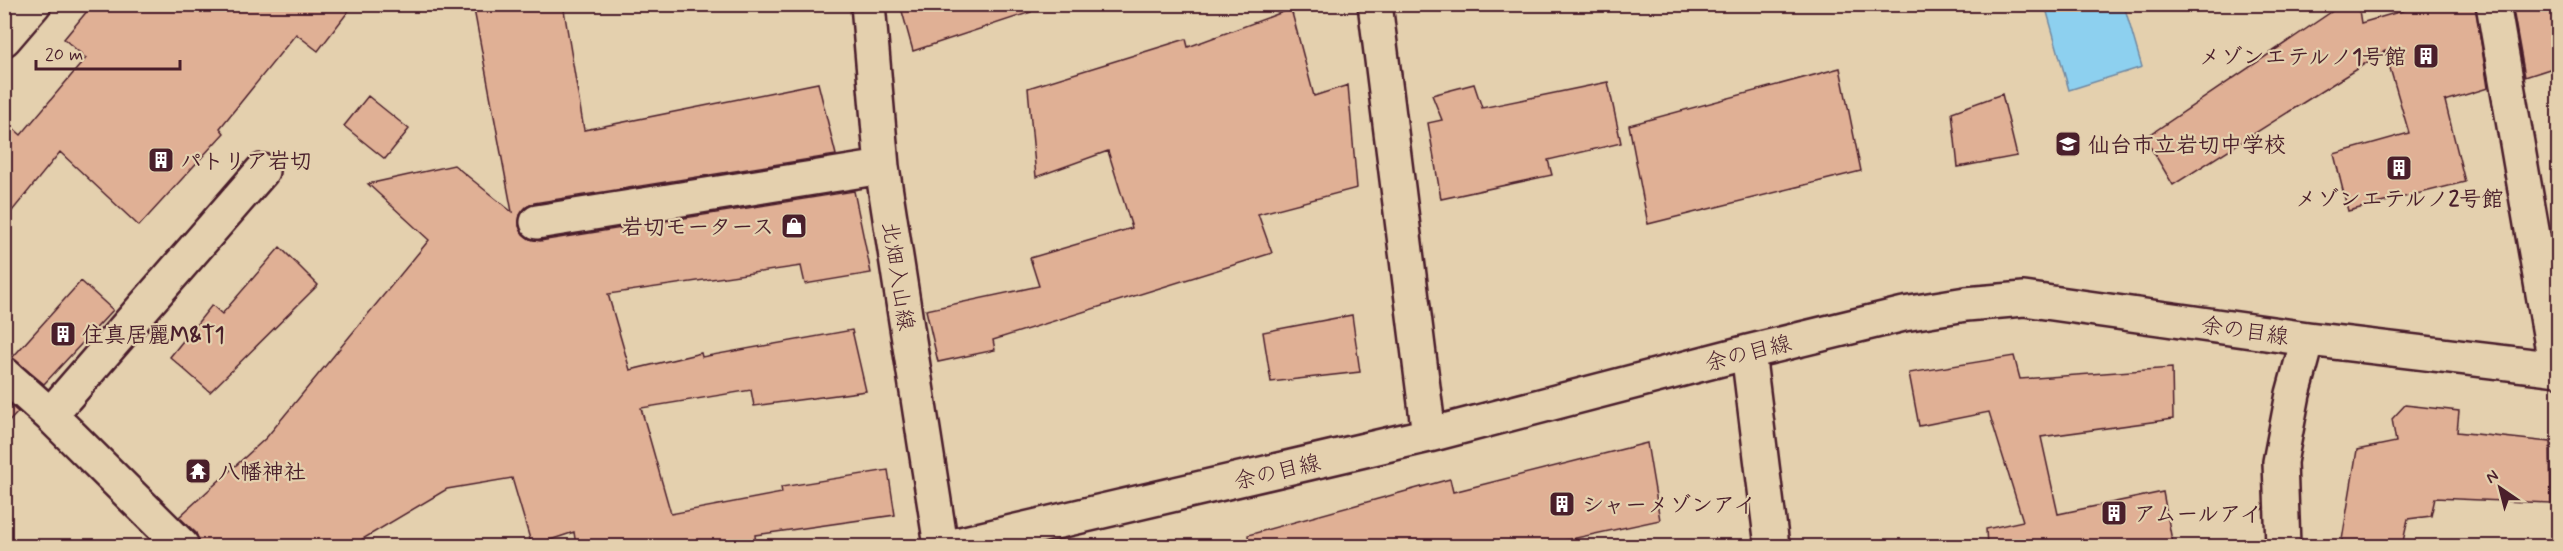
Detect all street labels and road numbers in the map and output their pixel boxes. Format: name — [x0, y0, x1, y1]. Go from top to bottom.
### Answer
street label: 北畑入山線 — [875, 220, 919, 333]
street label: 余の目線 — [2199, 312, 2290, 352]
street label: 余の目線 — [1702, 330, 1795, 378]
street label: 余の目線 — [1231, 449, 1323, 496]

